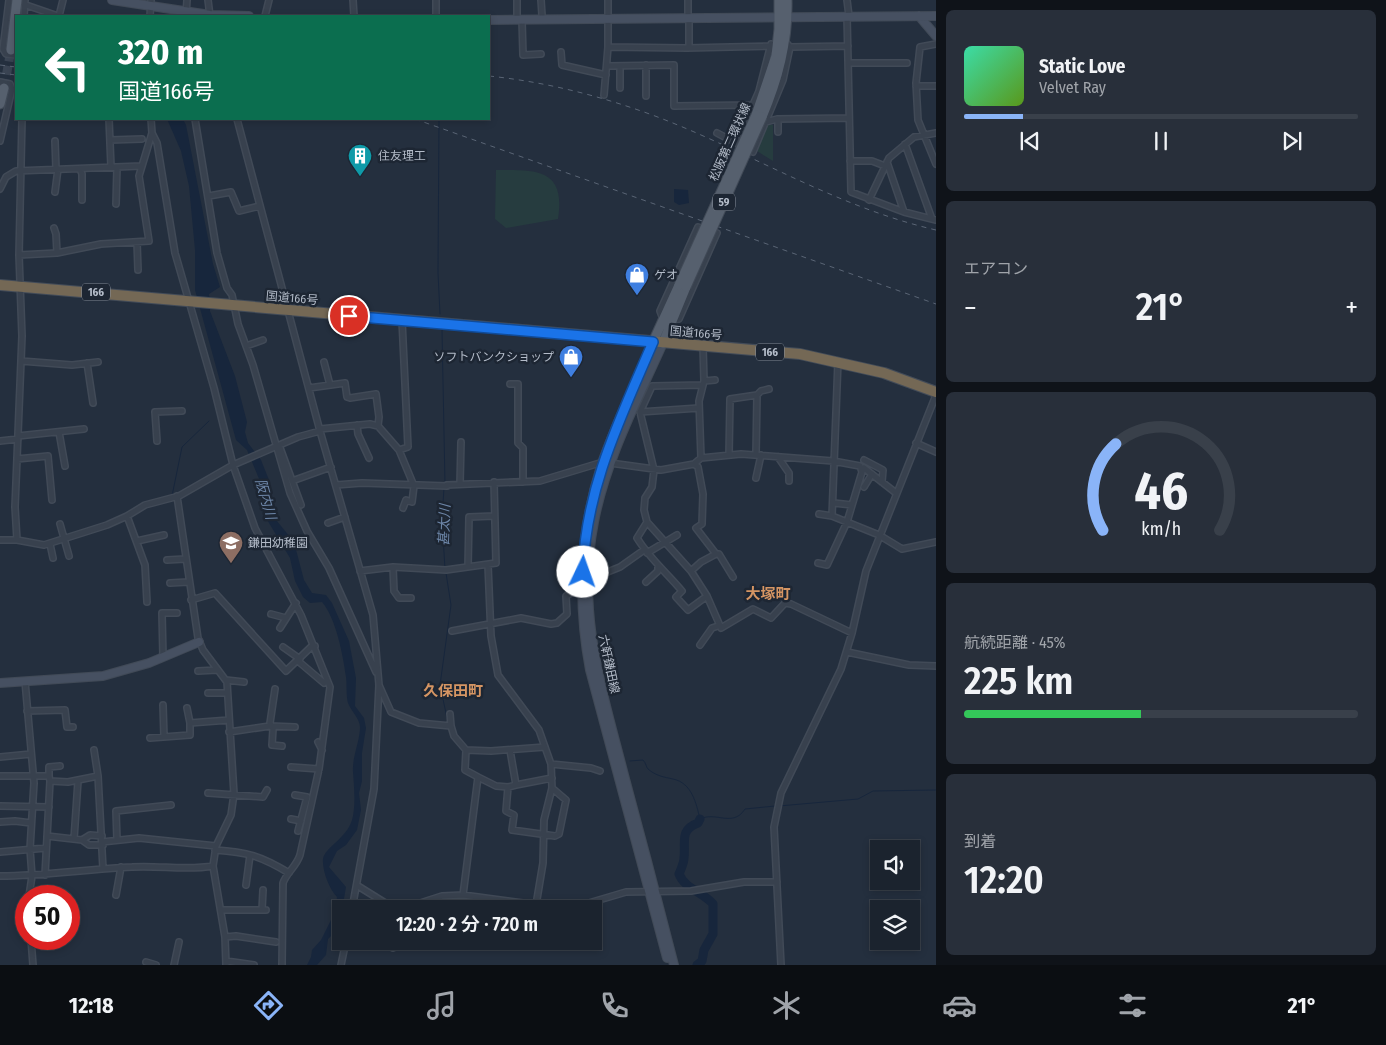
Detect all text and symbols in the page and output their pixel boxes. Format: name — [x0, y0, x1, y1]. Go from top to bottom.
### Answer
text: 320 m — [118, 31, 204, 73]
icon: left — [35, 35, 100, 100]
text: Static Love — [1039, 55, 1126, 78]
text: 国道166号 — [118, 78, 214, 105]
text: Velvet Ray — [1039, 78, 1106, 97]
street label: 松阪第二環状線 — [707, 101, 753, 183]
icon: previous — [1016, 127, 1044, 155]
icon: pause — [1147, 127, 1175, 155]
icon: next — [1278, 127, 1306, 155]
building icon: 住友理工 — [347, 143, 373, 177]
place label: 住友理工 — [378, 149, 426, 163]
road number: 59 — [713, 193, 735, 210]
text: エアコン — [964, 259, 1028, 278]
shop icon: ゲオ — [624, 262, 650, 296]
place label: ゲオ — [654, 268, 678, 282]
road number: 166 — [82, 284, 110, 300]
text: 21° — [1136, 284, 1186, 330]
street label: 国道166号 — [265, 289, 319, 307]
text: − — [964, 291, 977, 324]
text: + — [1345, 291, 1358, 324]
pin — [328, 295, 370, 337]
icon: arrive — [335, 302, 363, 330]
street label: 国道166号 — [669, 324, 723, 342]
shop icon: ソフトバンクショップ — [558, 344, 584, 378]
road number: 166 — [756, 344, 784, 361]
place label: ソフトバンクショップ — [433, 350, 554, 364]
text: 46 — [1134, 460, 1188, 523]
water label: 阪内川 — [252, 477, 280, 524]
water label: 甚太川 — [435, 502, 454, 546]
text: km/h — [1141, 518, 1181, 540]
school or university icon: 鎌田幼稚園 — [218, 530, 244, 564]
place label: 鎌田幼稚園 — [248, 536, 308, 550]
position arrow — [556, 545, 608, 597]
district label: 大塚町 — [745, 585, 791, 603]
street label: 六軒鎌田線 — [596, 633, 622, 695]
text: 航続距離 · 45% — [964, 633, 1066, 652]
text: 225 km — [964, 658, 1073, 704]
district label: 久保田町 — [423, 682, 483, 700]
text: 到着 — [964, 832, 996, 851]
map controls — [870, 840, 920, 950]
button: sound — [870, 840, 920, 890]
text: 12:20 — [964, 857, 1044, 903]
speed limit sign: 50 — [15, 885, 80, 950]
button: layers — [870, 900, 920, 950]
text: 12:20 · 2 分 · 720 m — [396, 913, 538, 936]
icon: directions — [251, 988, 286, 1023]
icon: music — [424, 988, 459, 1023]
icon: phone — [597, 988, 632, 1023]
icon: climate — [769, 988, 804, 1023]
icon: car — [942, 988, 977, 1023]
icon: filters — [1115, 988, 1150, 1023]
text: 12:18 — [69, 992, 114, 1019]
text: 21° — [1288, 992, 1317, 1019]

